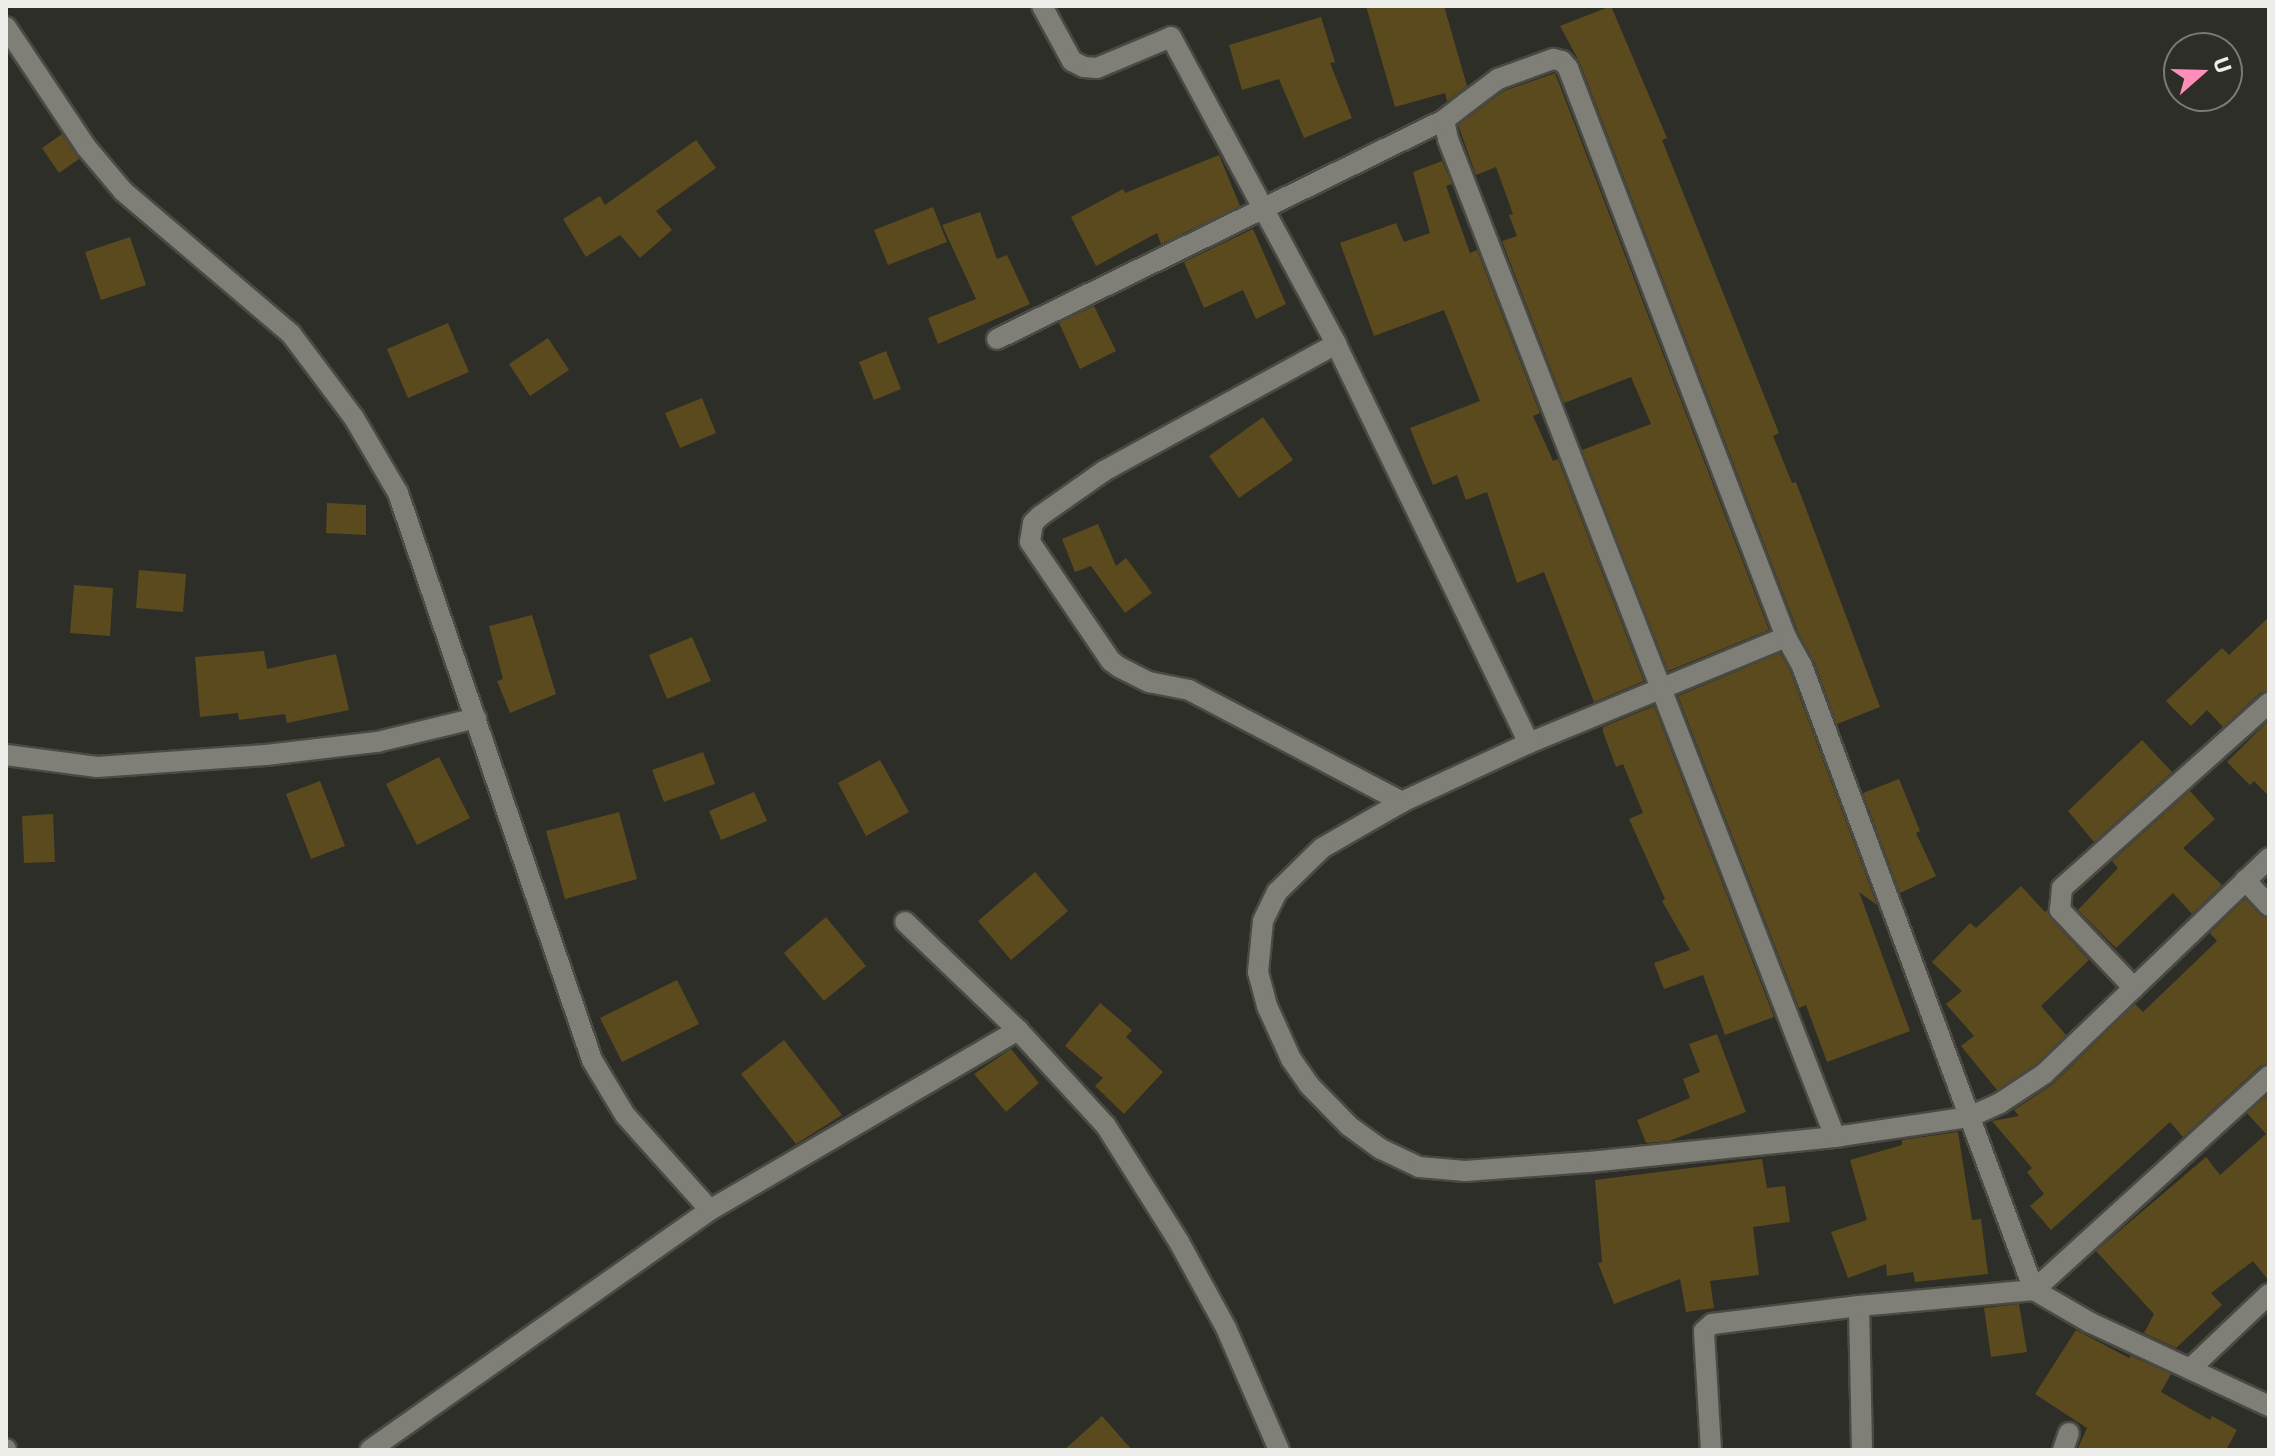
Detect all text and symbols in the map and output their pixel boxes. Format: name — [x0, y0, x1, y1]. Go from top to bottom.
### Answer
north arrow — [2163, 32, 2243, 112]
text: U — [2209, 53, 2238, 76]

